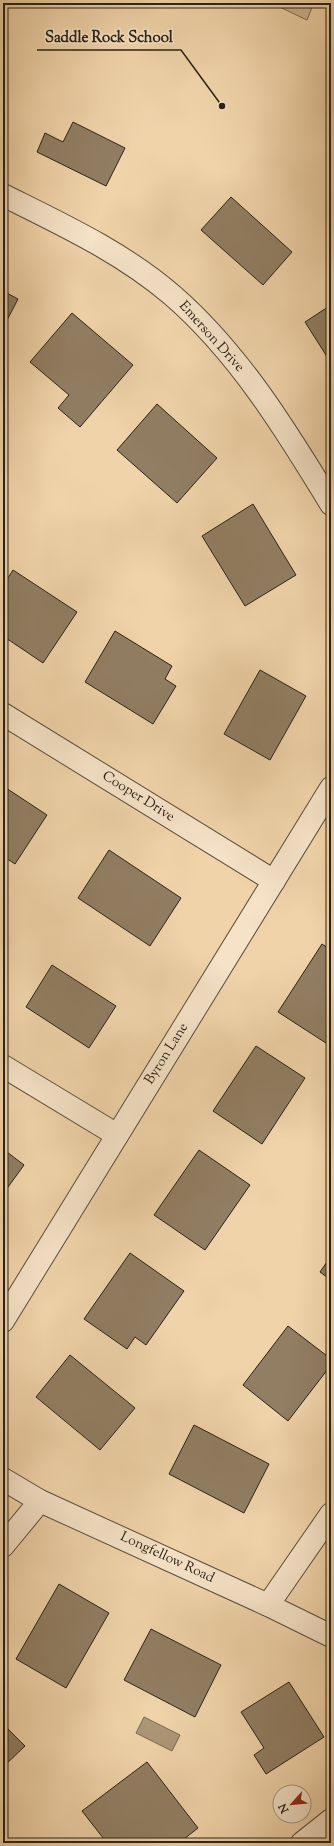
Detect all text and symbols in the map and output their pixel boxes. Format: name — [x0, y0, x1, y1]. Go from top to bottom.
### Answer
callout: Saddle Rock School — [37, 23, 181, 50]
text: Saddle Rock School — [45, 28, 174, 49]
street label: Emerson Drive — [174, 297, 248, 377]
street label: Cooper Drive — [98, 767, 178, 827]
street label: Byron Lane — [140, 1019, 194, 1089]
street label: Longfellow Road — [117, 1527, 217, 1589]
north arrow — [272, 1784, 312, 1824]
text: N — [275, 1800, 294, 1817]

